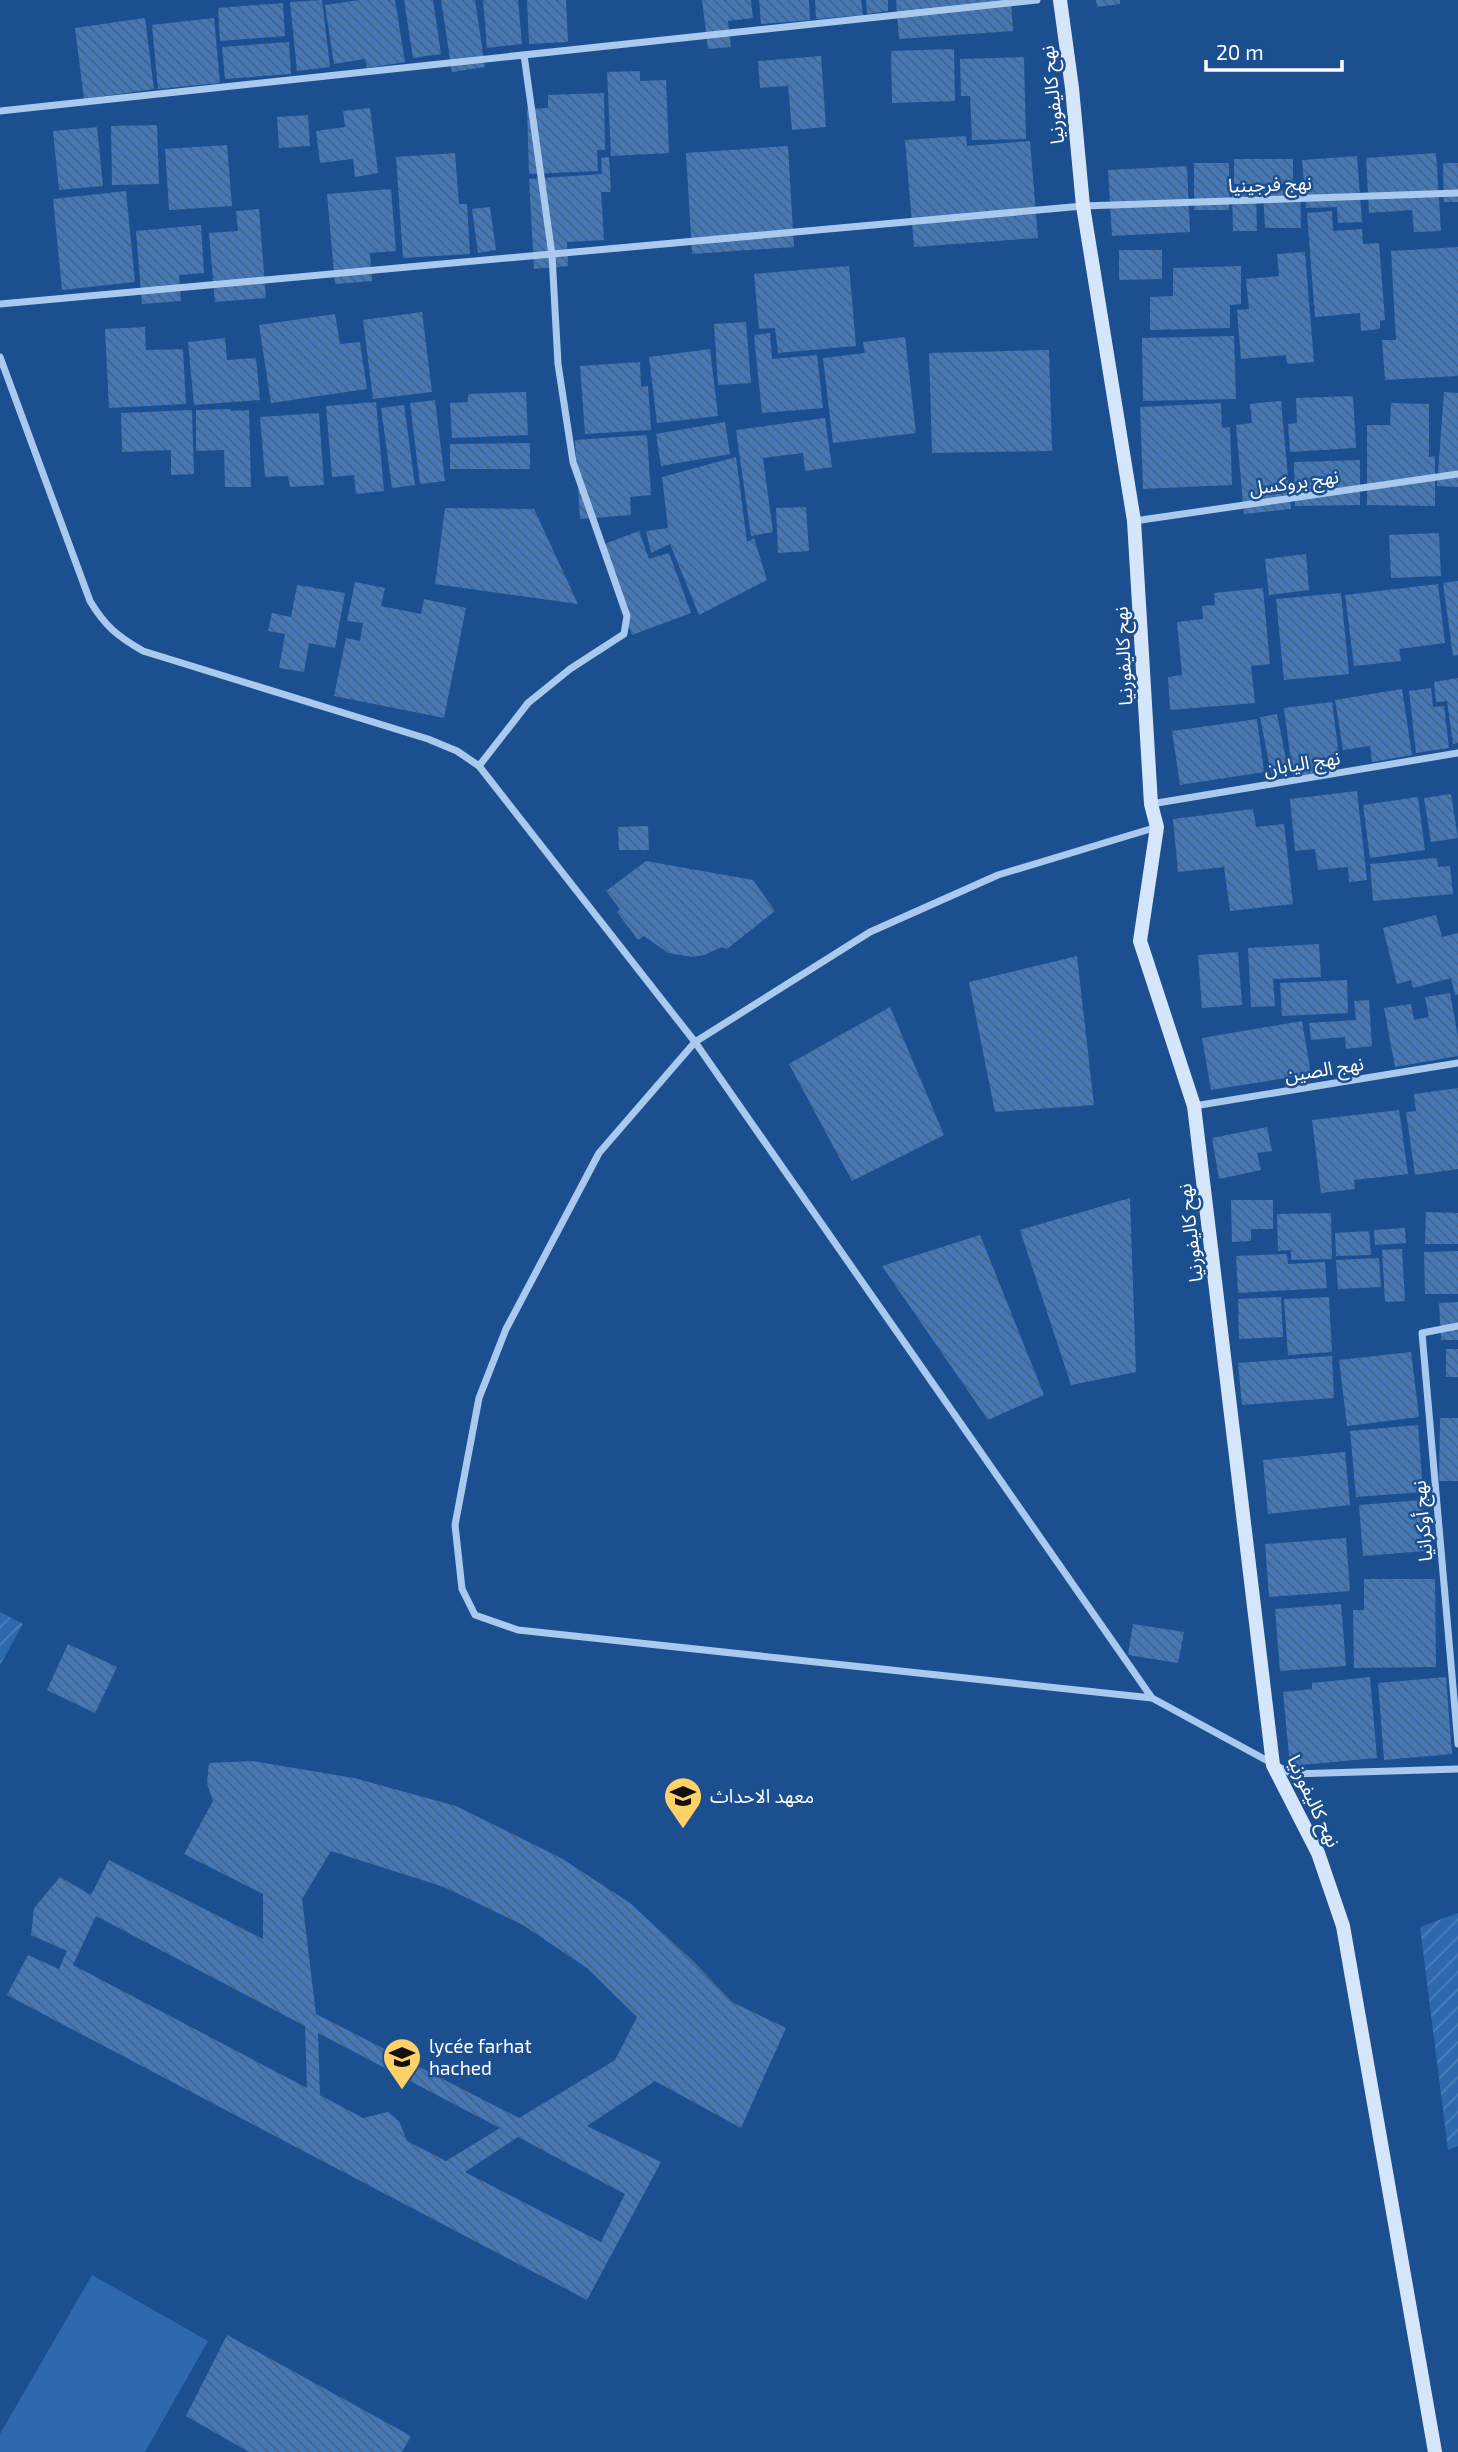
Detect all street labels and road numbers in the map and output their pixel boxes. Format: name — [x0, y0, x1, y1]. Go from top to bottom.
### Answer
street label: نهح كاليفورنيا — [1035, 44, 1072, 146]
street label: نهج فرجينيا — [1228, 171, 1312, 200]
street label: نهج بروكسل — [1248, 464, 1341, 503]
street label: نهح كاليفورنيا — [1108, 606, 1141, 706]
street label: نهج اليابان — [1262, 745, 1342, 784]
street label: نهج الصين — [1283, 1051, 1366, 1090]
street label: نهح كاليفورنيا — [1172, 1182, 1211, 1284]
street label: نهج أوكرانيا — [1406, 1479, 1440, 1563]
street label: نهح كاليفورنيا — [1279, 1751, 1346, 1852]

